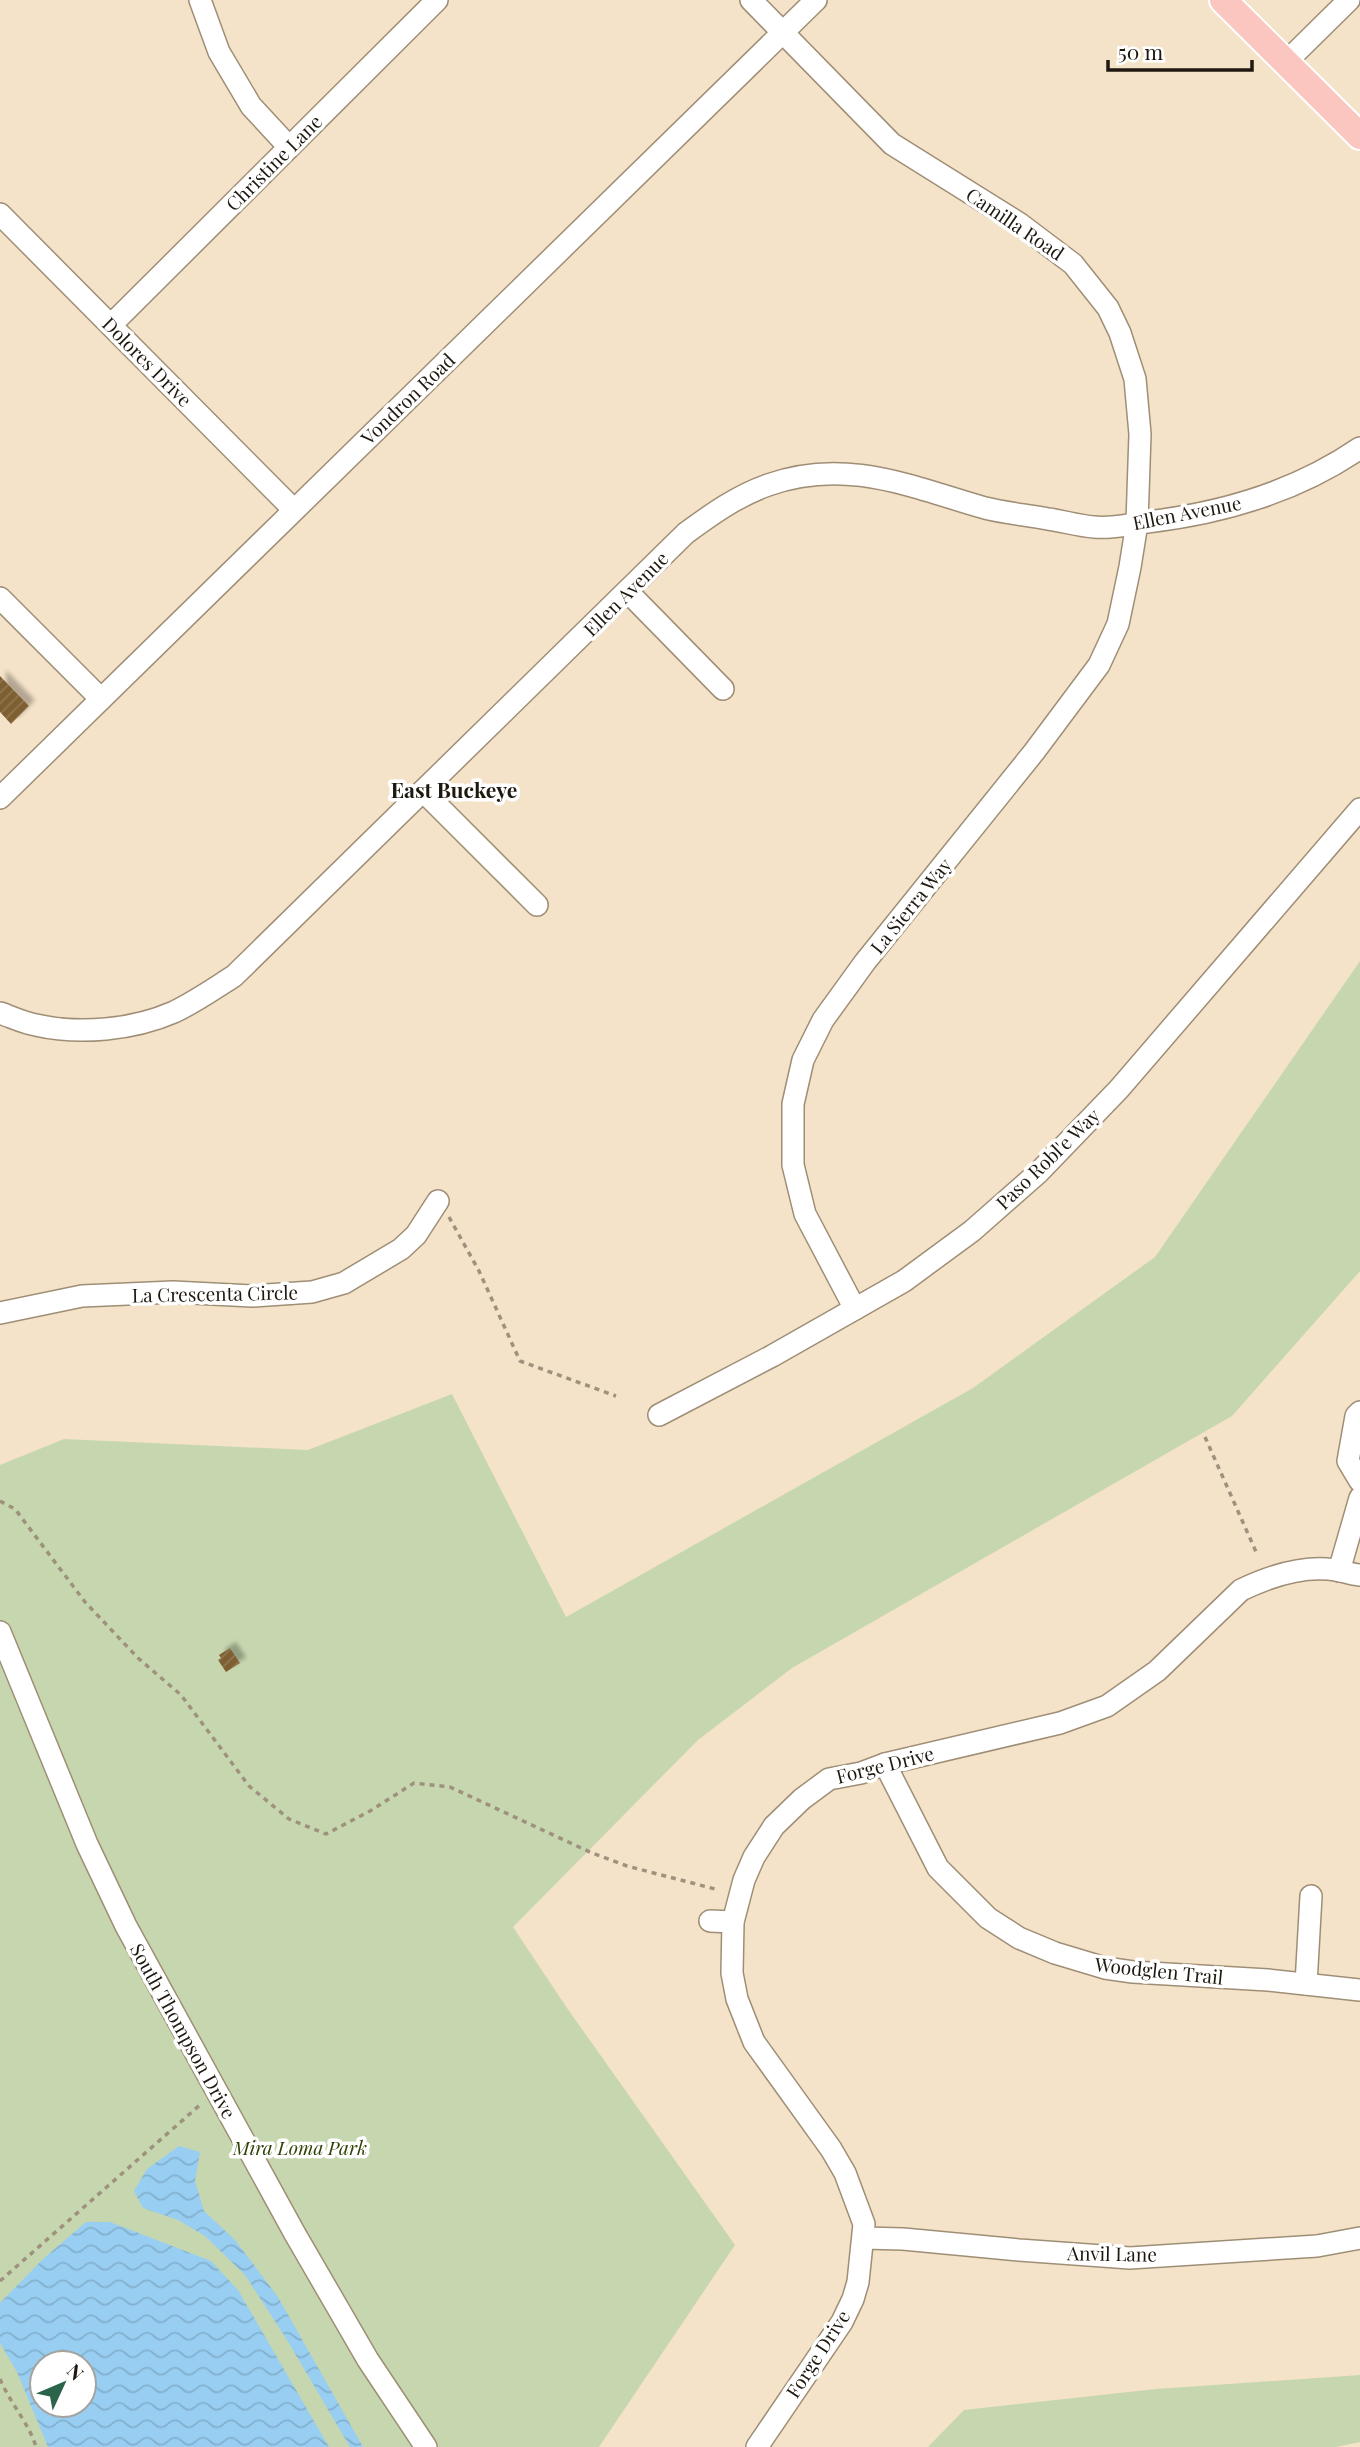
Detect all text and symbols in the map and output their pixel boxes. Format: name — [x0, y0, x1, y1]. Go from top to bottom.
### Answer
scale bar — [1108, 28, 1252, 72]
text: 50 m — [1118, 37, 1164, 65]
street label: Christine Lane — [219, 108, 327, 216]
street label: Camilla Road — [961, 181, 1070, 266]
street label: Dolores Drive — [97, 311, 198, 412]
street label: Vondron Road — [354, 347, 460, 451]
street label: Ellen Avenue — [1130, 489, 1243, 535]
street label: Ellen Avenue — [577, 545, 673, 641]
district label: East Buckeye — [391, 775, 517, 803]
street label: La Sierra Way — [864, 852, 957, 959]
street label: Paso Robl'e Way — [990, 1102, 1105, 1214]
street label: La Crescenta Circle — [132, 1279, 298, 1307]
street label: Forge Drive — [833, 1739, 936, 1789]
street label: South Thompson Drive — [125, 1938, 243, 2123]
street label: Woodglen Trail — [1093, 1950, 1225, 1990]
park label: Mira Loma Park — [232, 2134, 367, 2160]
street label: Anvil Lane — [1066, 2239, 1157, 2267]
street label: Forge Drive — [779, 2304, 855, 2402]
north arrow — [28, 2349, 98, 2419]
text: N — [62, 2358, 90, 2386]

